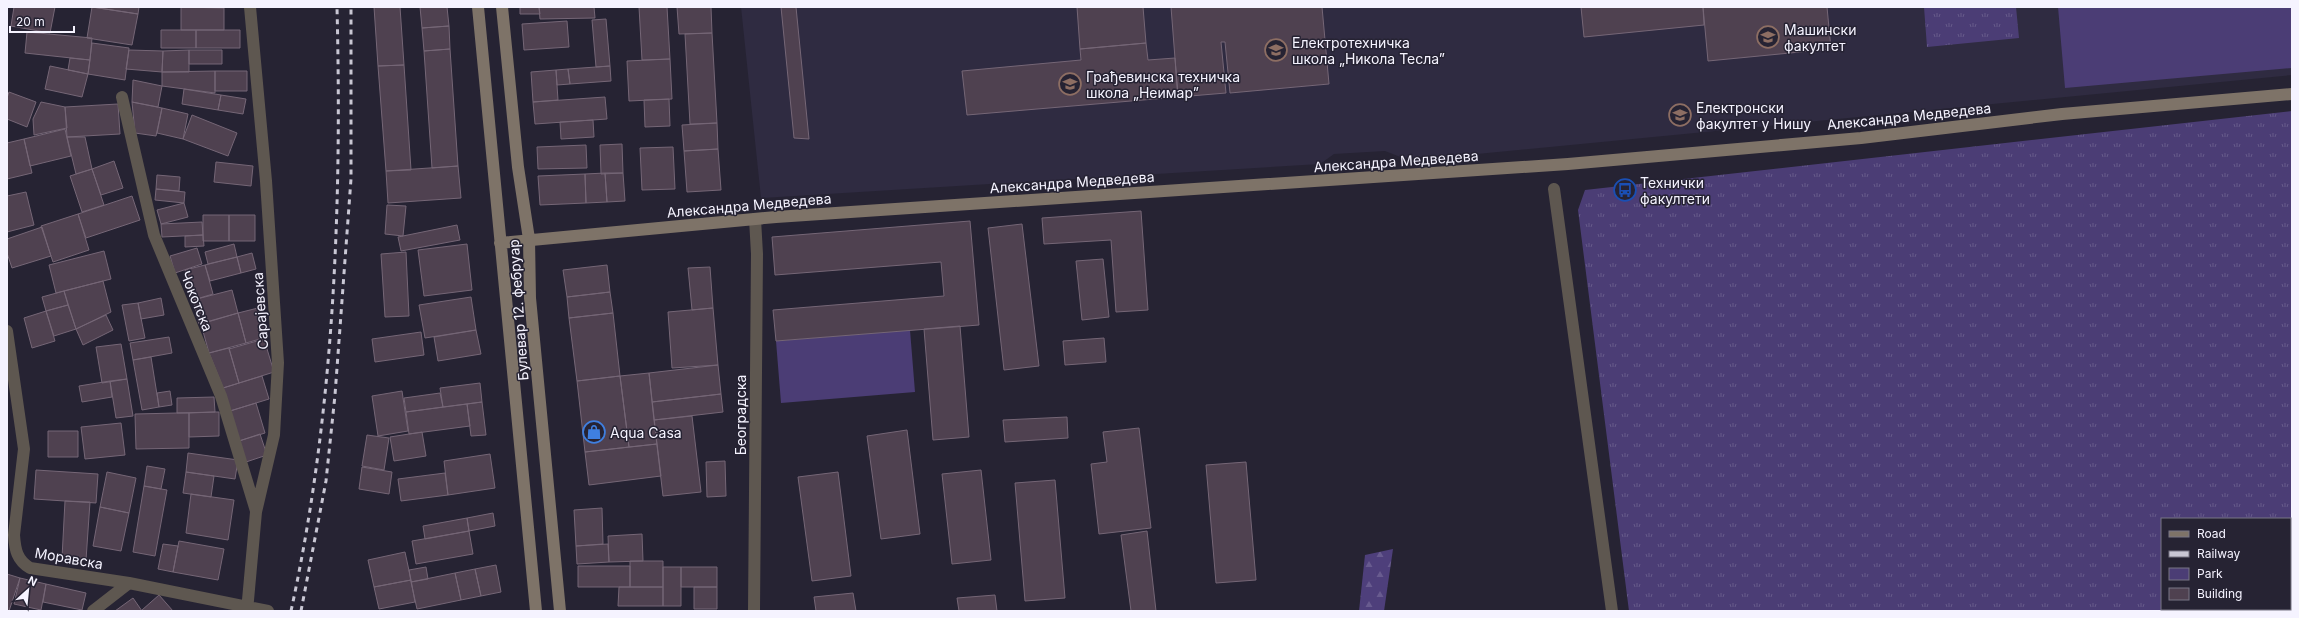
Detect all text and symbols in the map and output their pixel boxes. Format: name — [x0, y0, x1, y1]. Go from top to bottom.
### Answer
scale bar — [10, 8, 74, 34]
text: 20 m — [16, 14, 45, 29]
place label: Машински факултет — [1784, 21, 1856, 54]
school or university icon: Машински факултет — [1755, 24, 1781, 50]
place label: Електротехничка школа „Никола Тесла” — [1292, 34, 1445, 67]
school or university icon: Електротехничка школа „Никола Тесла” — [1263, 37, 1289, 63]
place label: Грађевинска техничка школа „Неимар” — [1086, 68, 1240, 101]
school or university icon: Грађевинска техничка школа „Неимар” — [1057, 71, 1083, 97]
place label: Електронски факултет у Нишу — [1696, 99, 1811, 132]
street label: Александра Медведева — [1826, 99, 1992, 133]
school or university icon: Електронски факултет у Нишу — [1667, 102, 1693, 128]
street label: Александра Медведева — [1313, 147, 1479, 175]
street label: Александра Медведева — [989, 168, 1155, 196]
place label: Технички факултети — [1640, 174, 1710, 207]
bus stop icon: Технички факултети — [1612, 177, 1638, 203]
street label: Александра Медведева — [666, 189, 832, 221]
street label: Булевар 12. фебруар — [505, 239, 531, 381]
street label: Чокотска — [177, 268, 217, 334]
street label: Сарајевска — [249, 272, 271, 350]
street label: Београдска — [732, 375, 749, 455]
shop icon: Aqua Casa — [581, 419, 607, 445]
place label: Aqua Casa — [610, 424, 682, 441]
legend — [2161, 518, 2291, 610]
text: Road — [2197, 526, 2226, 541]
street label: Моравска — [34, 544, 104, 572]
text: Railway — [2197, 546, 2241, 561]
text: Park — [2197, 566, 2223, 581]
north arrow — [8, 570, 48, 610]
text: N — [26, 573, 39, 589]
text: Building — [2197, 586, 2242, 601]

